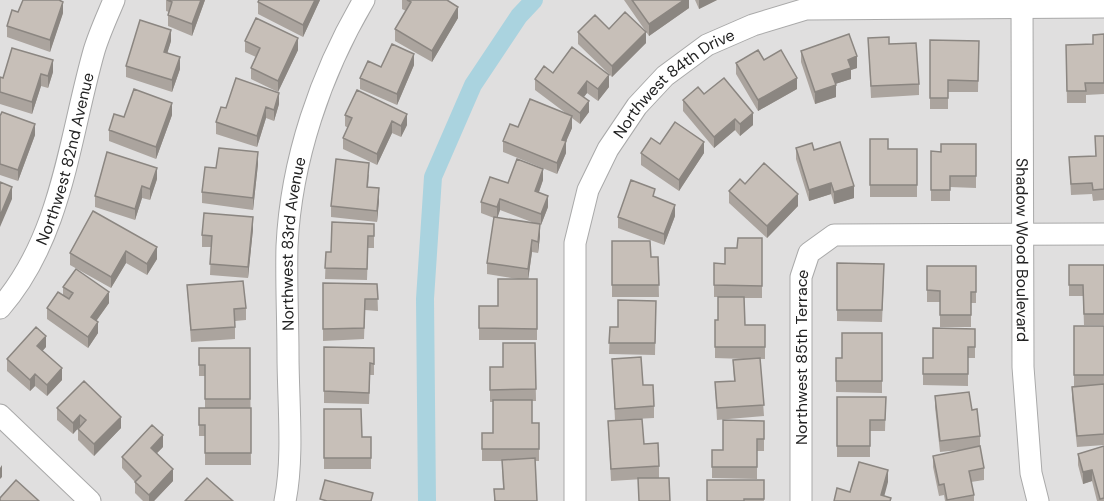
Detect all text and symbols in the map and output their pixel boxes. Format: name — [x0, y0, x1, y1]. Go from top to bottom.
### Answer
street label: Northwest 84th Drive — [608, 24, 738, 142]
street label: Northwest 82nd Avenue — [31, 70, 99, 248]
street label: Northwest 83rd Avenue — [277, 155, 311, 331]
street label: Shadow Wood Boulevard — [1011, 158, 1033, 342]
street label: Northwest 85th Terrace — [791, 266, 814, 445]

